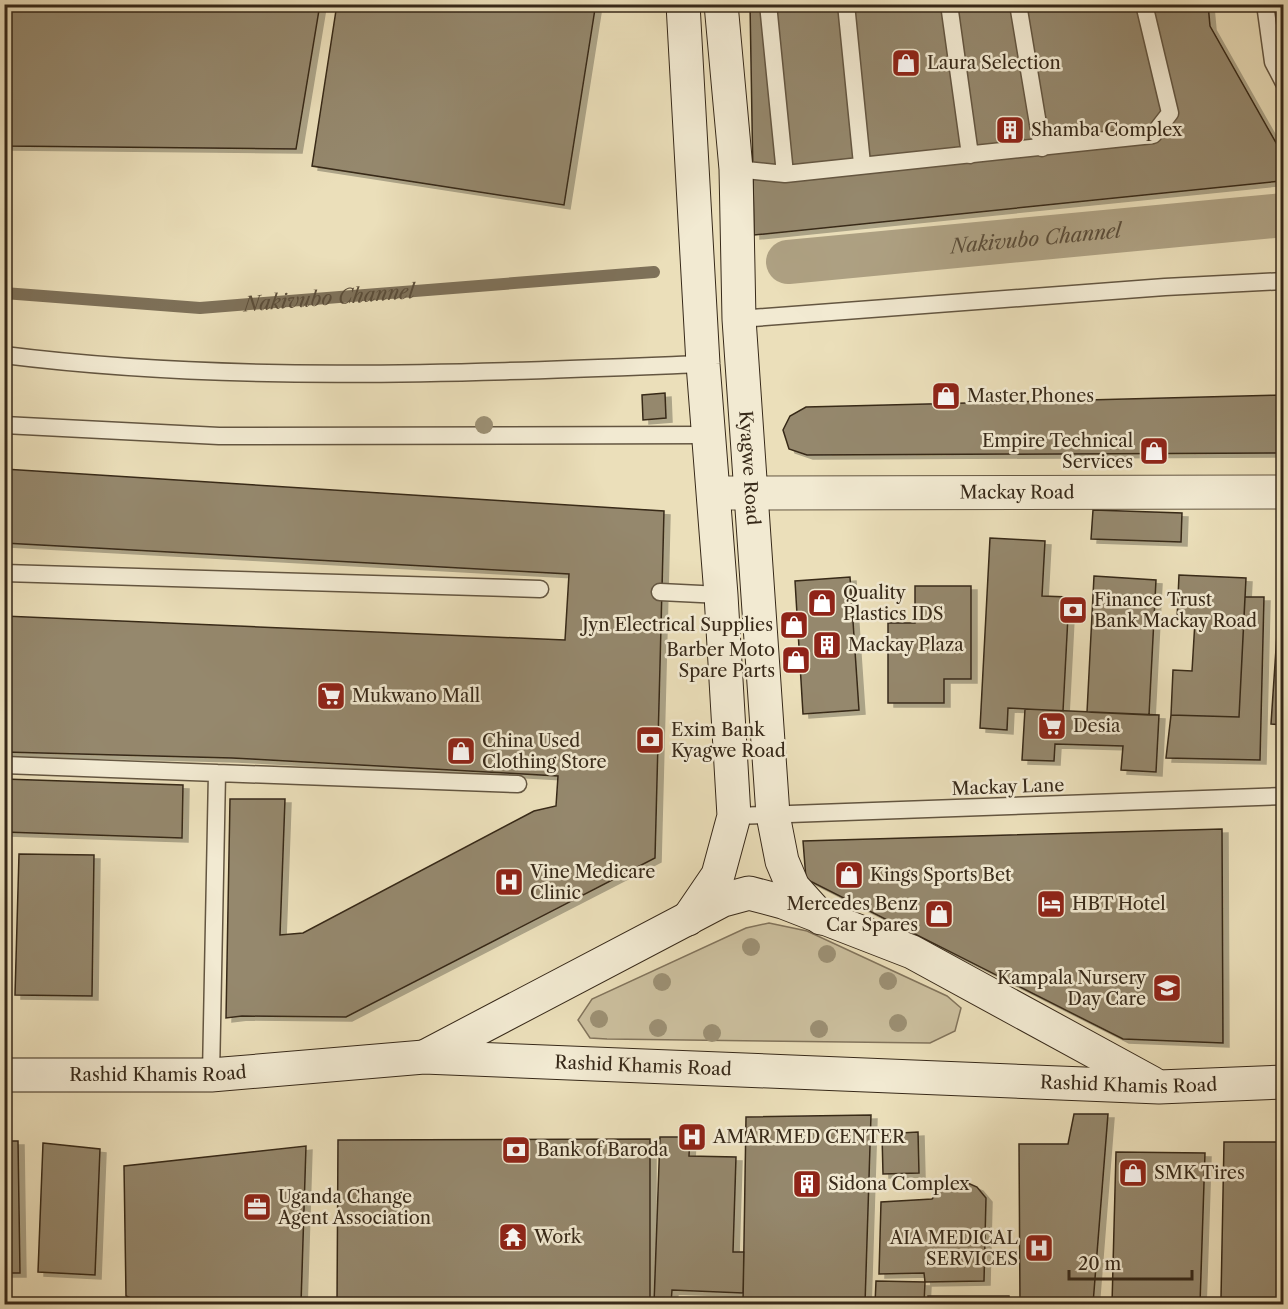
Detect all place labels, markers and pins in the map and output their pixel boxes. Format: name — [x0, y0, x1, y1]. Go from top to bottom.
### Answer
shop icon: Laura Selection — [890, 47, 922, 79]
place label: Laura Selection — [927, 52, 1061, 74]
building icon: Shamba Complex — [994, 114, 1026, 146]
place label: Shamba Complex — [1031, 119, 1183, 141]
shop icon: Master Phones — [930, 380, 962, 412]
place label: Master Phones — [967, 385, 1094, 407]
place label: Empire Technical Services — [982, 430, 1133, 473]
shop icon: Empire Technical Services — [1138, 435, 1170, 467]
place label: Quality Plastics IDS — [843, 582, 944, 625]
shop icon: Quality Plastics IDS — [806, 587, 838, 619]
place label: Finance Trust Bank Mackay Road — [1094, 589, 1257, 632]
bank icon: Finance Trust Bank Mackay Road — [1057, 594, 1089, 626]
shop icon: Jyn Electrical Supplies — [778, 609, 810, 641]
place label: Jyn Electrical Supplies — [579, 614, 773, 636]
building icon: Mackay Plaza — [811, 629, 843, 661]
place label: Mackay Plaza — [848, 634, 964, 656]
place label: Barber Moto Spare Parts — [666, 639, 775, 682]
shop icon: Barber Moto Spare Parts — [780, 644, 812, 676]
supermarket icon: Mukwano Mall — [315, 680, 347, 712]
place label: Mukwano Mall — [352, 685, 480, 707]
supermarket icon: Desia — [1036, 710, 1068, 742]
place label: Desia — [1073, 715, 1121, 737]
place label: Exim Bank Kyagwe Road — [671, 719, 786, 762]
bank icon: Exim Bank Kyagwe Road — [634, 724, 666, 756]
place label: China Used Clothing Store — [482, 730, 607, 773]
shop icon: China Used Clothing Store — [445, 735, 477, 767]
shop icon: Kings Sports Bet — [833, 859, 865, 891]
place label: Vine Medicare Clinic — [529, 861, 655, 904]
place label: Kings Sports Bet — [870, 864, 1012, 886]
hospital icon: Vine Medicare Clinic — [493, 866, 525, 898]
hotel icon: HBT Hotel — [1035, 888, 1067, 920]
place label: Mercedes Benz Car Spares — [786, 893, 918, 936]
place label: HBT Hotel — [1072, 893, 1166, 915]
shop icon: Mercedes Benz Car Spares — [923, 898, 955, 930]
place label: Kampala Nursery Day Care — [997, 967, 1147, 1010]
school or university icon: Kampala Nursery Day Care — [1151, 972, 1183, 1004]
hospital icon: AMAR MED CENTER — [676, 1121, 708, 1153]
place label: AMAR MED CENTER — [712, 1126, 906, 1148]
bank icon: Bank of Baroda — [500, 1134, 532, 1166]
place label: Bank of Baroda — [537, 1139, 669, 1161]
shop icon: SMK Tires — [1117, 1157, 1149, 1189]
place label: SMK Tires — [1154, 1162, 1245, 1184]
building icon: Sidona Complex — [791, 1168, 823, 1200]
place label: Sidona Complex — [828, 1173, 970, 1195]
place label: Uganda Change Agent Association — [277, 1186, 431, 1229]
office icon: Uganda Change Agent Association — [241, 1191, 273, 1223]
temple icon: Work — [497, 1221, 529, 1253]
place label: Work — [533, 1226, 583, 1248]
place label: AIA MEDICAL SERVICES — [889, 1227, 1018, 1270]
hospital icon: AIA MEDICAL SERVICES — [1023, 1232, 1055, 1264]

